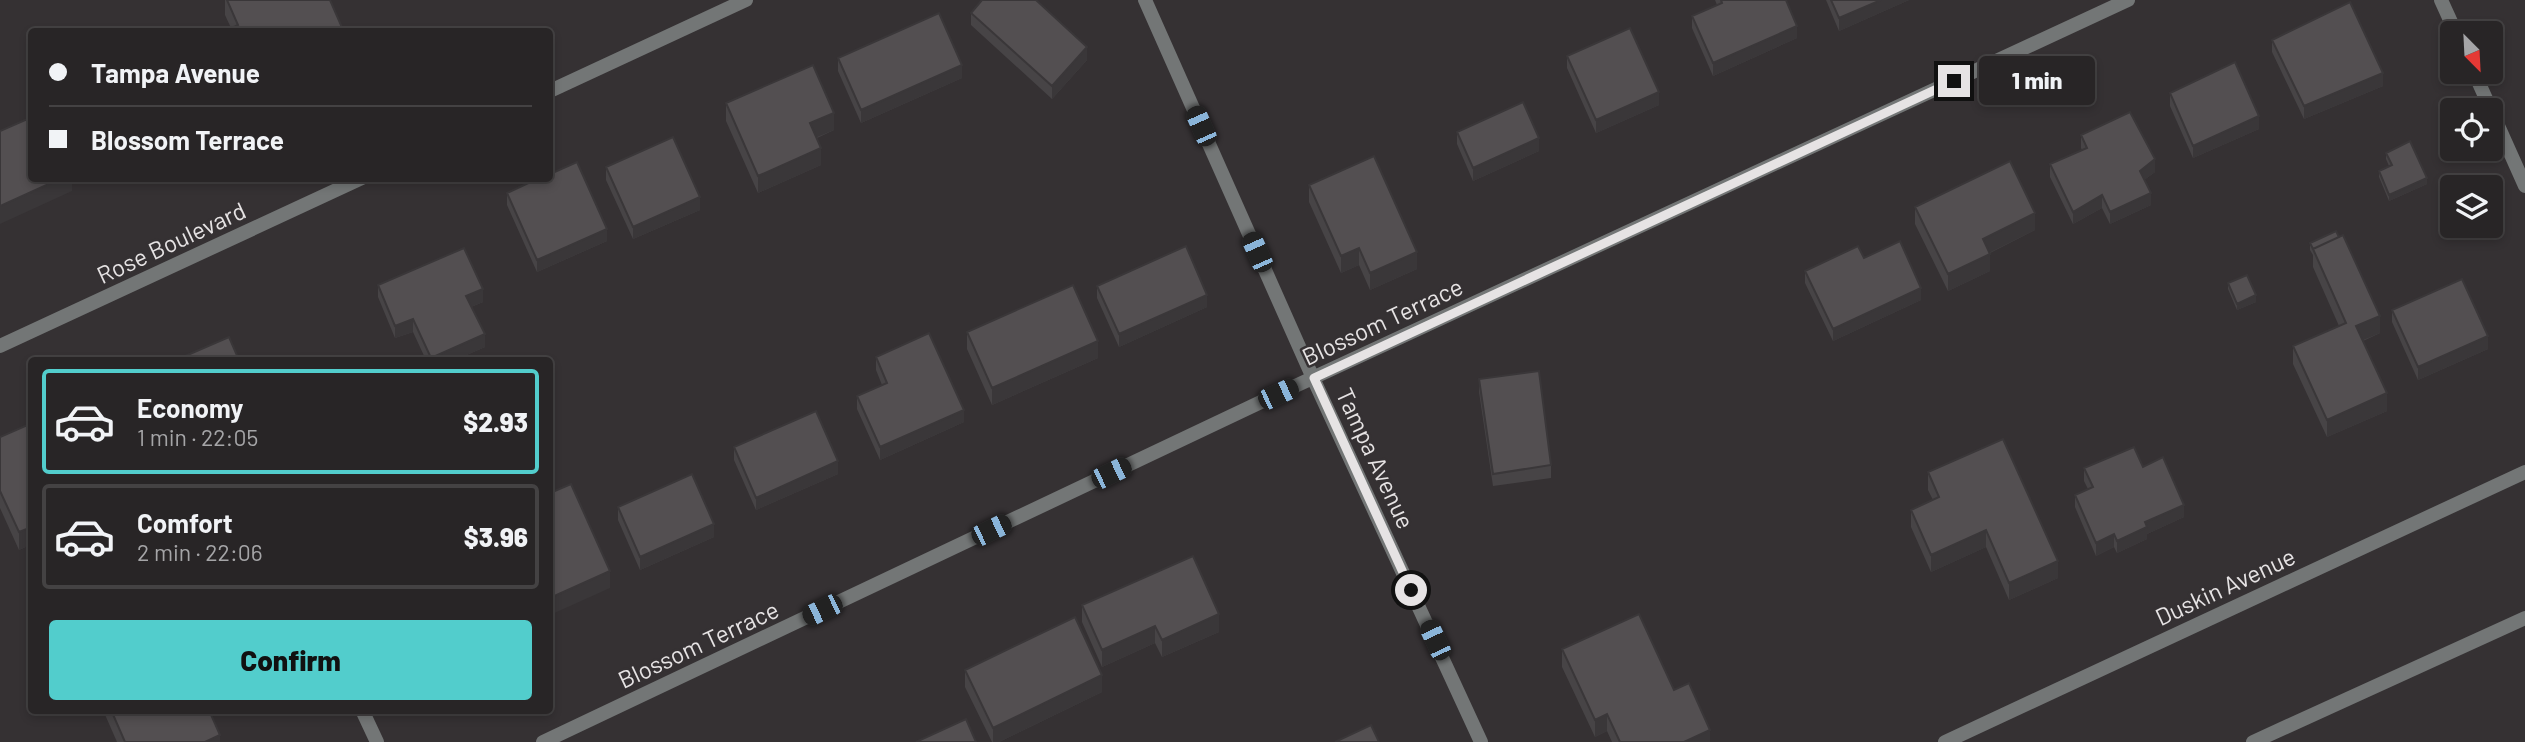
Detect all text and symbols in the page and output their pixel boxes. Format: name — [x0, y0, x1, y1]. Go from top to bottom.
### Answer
north arrow — [2440, 21, 2502, 84]
map controls — [2440, 21, 2503, 238]
callout: 1 min — [1979, 56, 2094, 106]
text: Tampa Avenue — [91, 57, 260, 88]
route end — [1938, 65, 1970, 97]
text: 1 min — [2012, 66, 2062, 94]
button: locate — [2440, 98, 2503, 161]
car — [1183, 103, 1220, 149]
text: Blossom Terrace — [91, 124, 284, 155]
button: layers — [2440, 175, 2503, 238]
street label: Rose Boulevard — [92, 195, 250, 289]
car — [1239, 229, 1276, 275]
street label: Blossom Terrace — [1297, 271, 1467, 371]
car — [1255, 376, 1302, 412]
street label: Tampa Avenue — [1331, 383, 1421, 533]
icon: car — [53, 390, 116, 453]
text: Economy — [137, 392, 243, 423]
text: $2.93 — [463, 406, 528, 437]
text: 1 min · 22:05 — [137, 423, 258, 451]
car — [1088, 454, 1135, 492]
icon: car — [53, 505, 116, 568]
text: Comfort — [137, 507, 233, 538]
car — [968, 511, 1015, 549]
text: $3.96 — [464, 521, 528, 552]
text: 2 min · 22:06 — [137, 538, 263, 566]
street label: Duskin Avenue — [2150, 541, 2300, 631]
route start — [1395, 574, 1427, 606]
car — [799, 591, 846, 629]
street label: Blossom Terrace — [613, 594, 783, 694]
car — [1417, 617, 1454, 663]
button: Confirm — [49, 620, 532, 700]

